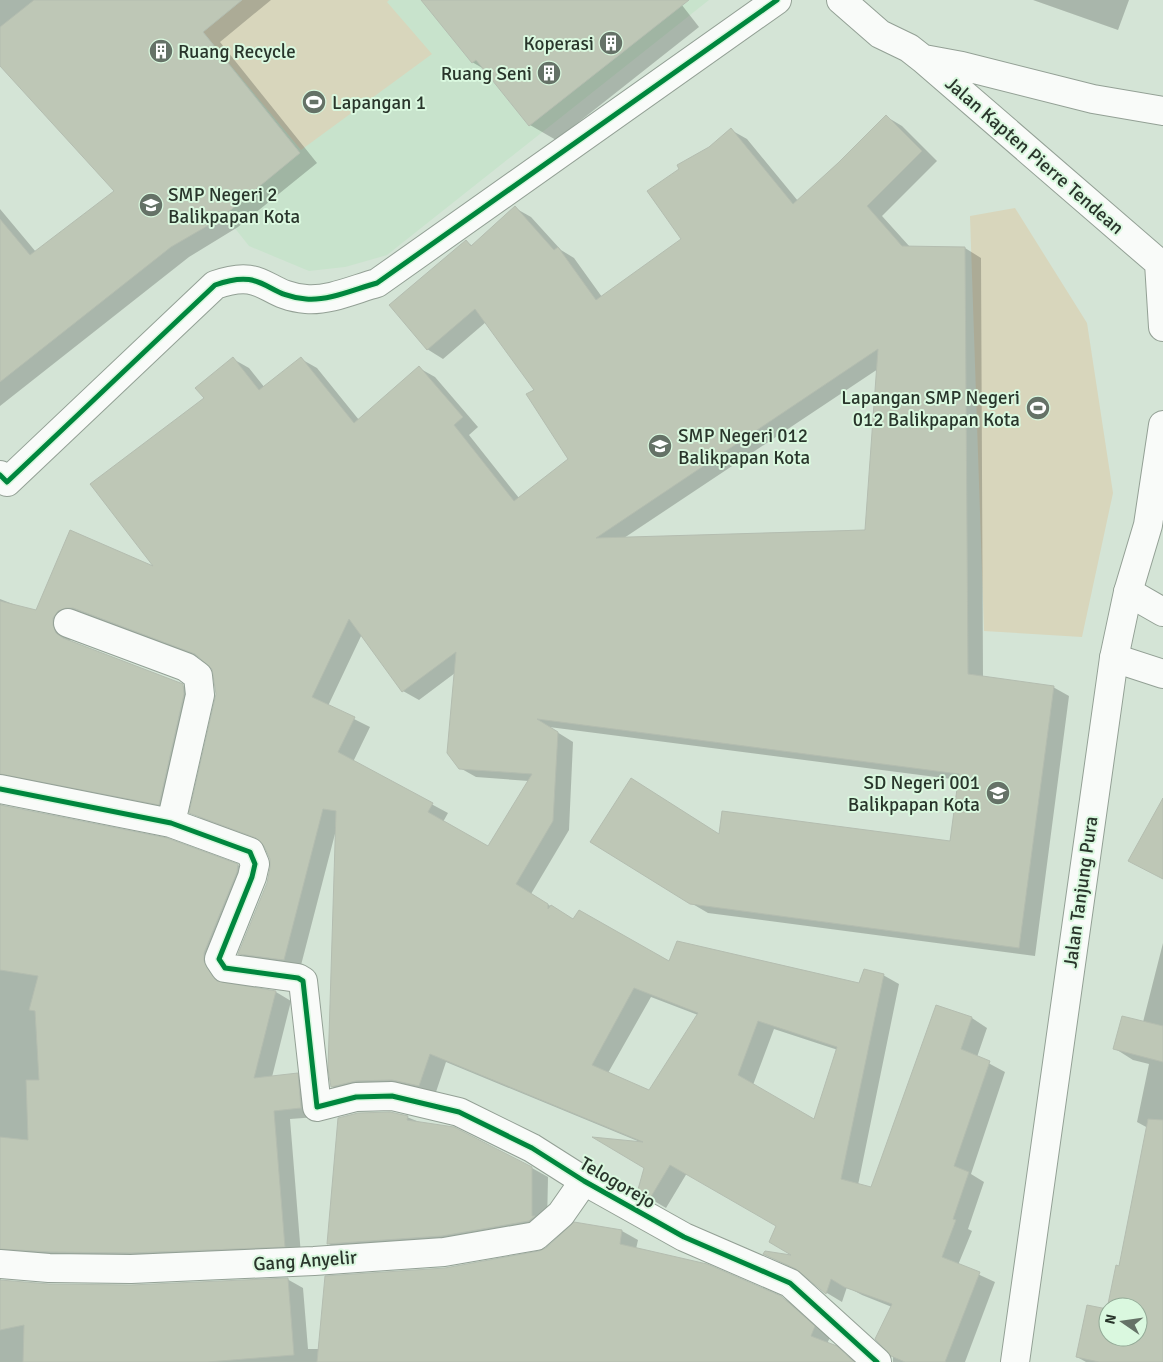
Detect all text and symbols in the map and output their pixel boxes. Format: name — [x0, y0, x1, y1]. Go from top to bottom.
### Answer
building icon: Koperasi — [598, 30, 624, 56]
place label: Koperasi — [524, 32, 594, 56]
building icon: Ruang Recycle — [148, 38, 174, 64]
place label: Ruang Recycle — [178, 40, 296, 64]
building icon: Ruang Seni — [536, 60, 562, 86]
place label: Ruang Seni — [441, 62, 532, 86]
street label: Jalan Kapten Pierre Tendean — [940, 72, 1129, 240]
sports icon: Lapangan 1 — [301, 89, 327, 115]
place label: Lapangan 1 — [332, 91, 426, 115]
place label: SMP Negeri 2 Balikpapan Kota — [168, 183, 300, 229]
school or university icon: SMP Negeri 2 Balikpapan Kota — [138, 192, 164, 218]
place label: Lapangan SMP Negeri 012 Balikpapan Kota — [841, 386, 1020, 432]
sports icon: Lapangan SMP Negeri 012 Balikpapan Kota — [1025, 395, 1051, 421]
place label: SMP Negeri 012 Balikpapan Kota — [678, 424, 810, 470]
school or university icon: SMP Negeri 012 Balikpapan Kota — [647, 433, 673, 459]
place label: SD Negeri 001 Balikpapan Kota — [848, 771, 980, 817]
school or university icon: SD Negeri 001 Balikpapan Kota — [985, 780, 1011, 806]
street label: Jalan Tanjung Pura — [1058, 815, 1104, 970]
street label: Telogorejo — [575, 1152, 660, 1214]
street label: Gang Anyelir — [252, 1245, 358, 1277]
north arrow — [1098, 1297, 1148, 1347]
text: N — [1101, 1313, 1120, 1326]

